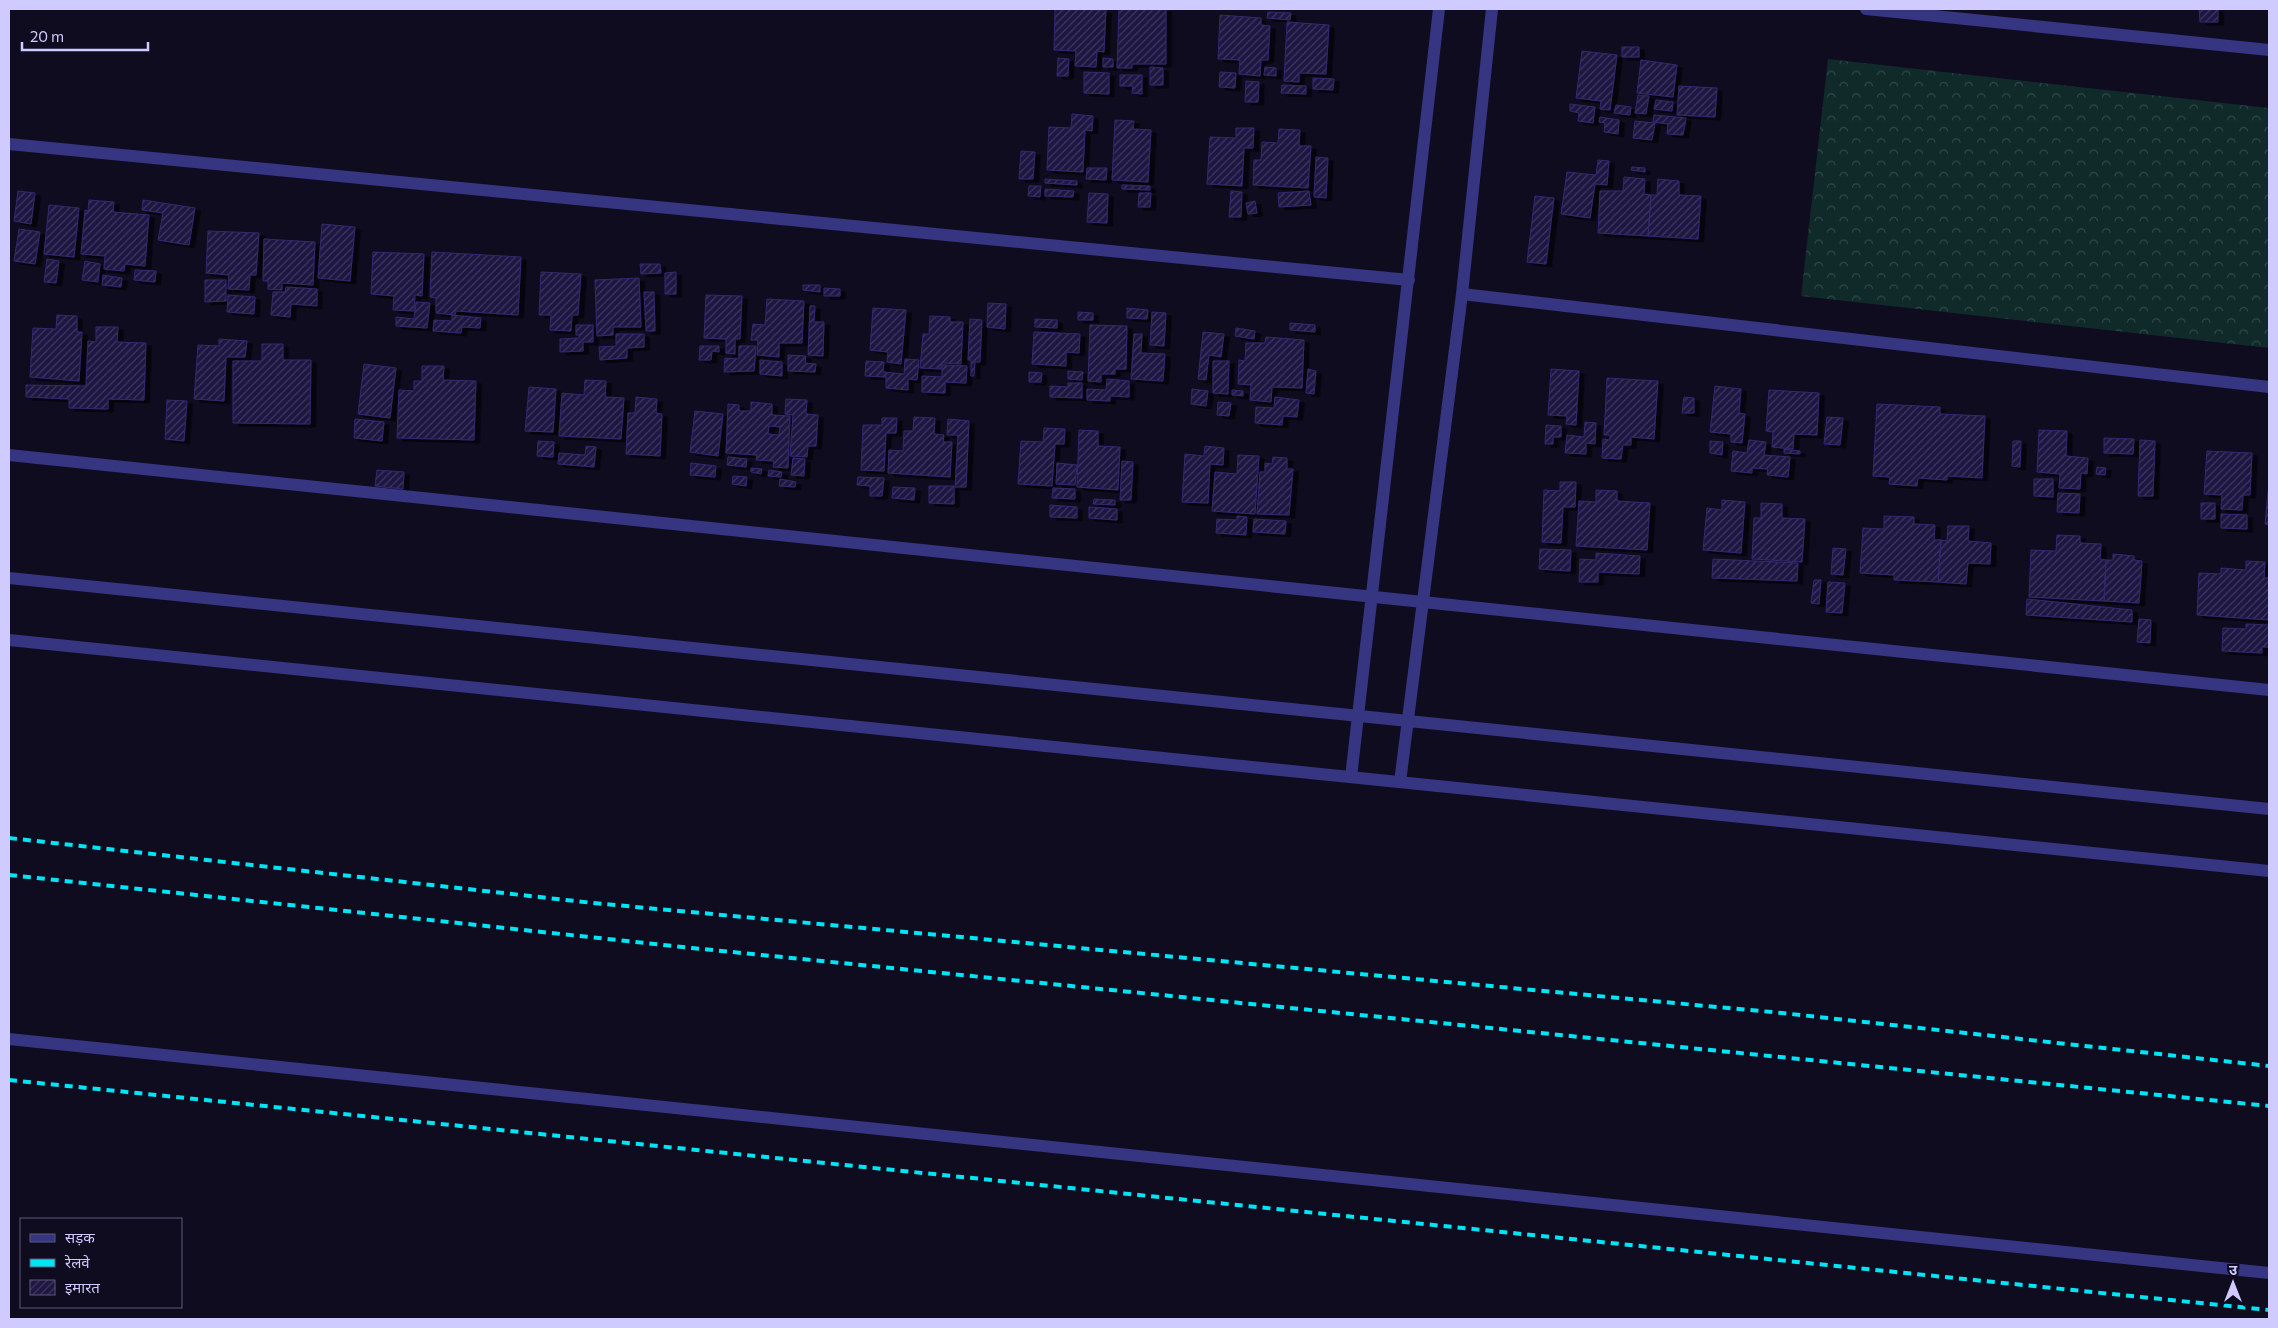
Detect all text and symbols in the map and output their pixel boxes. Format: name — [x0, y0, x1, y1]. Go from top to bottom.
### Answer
scale bar — [22, 20, 149, 52]
text: 20 m — [30, 27, 64, 45]
legend — [20, 1218, 182, 1308]
text: सड़क — [65, 1228, 95, 1246]
text: रेलवे — [64, 1253, 90, 1271]
north arrow — [2208, 1258, 2258, 1308]
text: उ — [2229, 1261, 2238, 1278]
text: इमारत — [65, 1278, 100, 1296]

